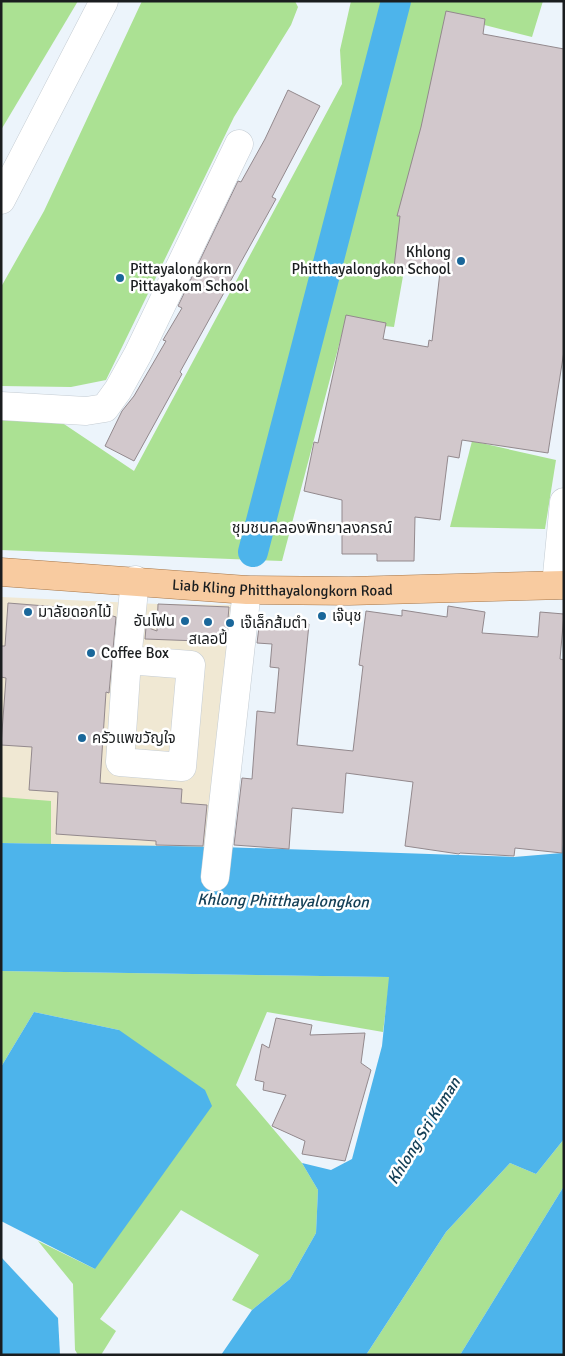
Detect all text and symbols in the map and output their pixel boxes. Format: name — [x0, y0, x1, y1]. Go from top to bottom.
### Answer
place label: Khlong Phitthayalongkon School — [292, 243, 451, 278]
marker: Khlong Phitthayalongkon School — [455, 255, 467, 267]
place label: Pittayalongkorn Pittayakom School — [130, 260, 249, 295]
marker: Pittayalongkorn Pittayakom School — [114, 272, 126, 284]
district label: ชุมชนคลองพิทยาลงกรณ์ — [232, 518, 392, 538]
street label: Liab Kling Phitthayalongkorn Road — [171, 576, 393, 600]
place label: มาลัยดอกไม้ — [38, 603, 112, 621]
marker: มาลัยดอกไม้ — [22, 606, 34, 618]
place label: เจ๊นุช — [332, 607, 361, 625]
marker: เจ๊นุช — [316, 610, 328, 622]
place label: อันโฟน — [133, 612, 175, 630]
place label: เจ๊เล็กส้มตำ — [240, 614, 307, 632]
marker: อันโฟน — [179, 615, 191, 627]
marker: สเลอปี้ — [202, 616, 214, 628]
marker: เจ๊เล็กส้มตำ — [224, 617, 236, 629]
place label: สเลอปี้ — [188, 628, 228, 648]
place label: Coffee Box — [101, 644, 169, 662]
marker: Coffee Box — [85, 647, 97, 659]
place label: ครัวแพขวัญใจ — [92, 729, 176, 747]
marker: ครัวแพขวัญใจ — [76, 732, 88, 744]
water label: Khlong Phitthayalongkon — [197, 890, 370, 913]
water label: Khlong Sri Kuman — [383, 1073, 466, 1188]

